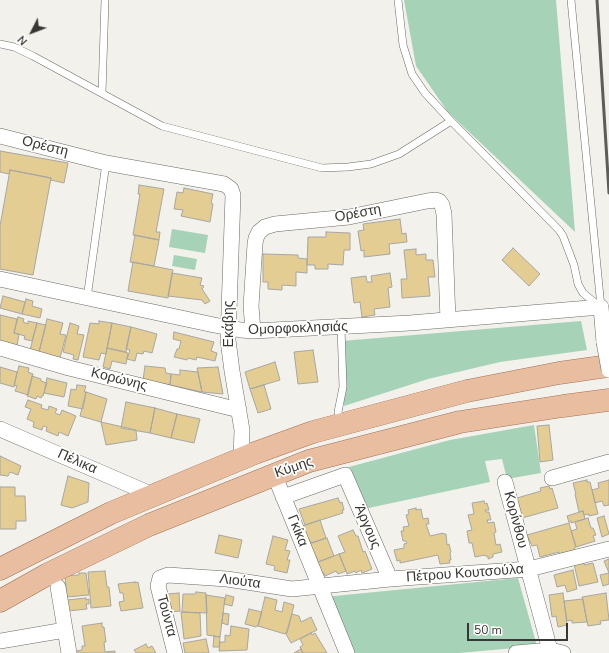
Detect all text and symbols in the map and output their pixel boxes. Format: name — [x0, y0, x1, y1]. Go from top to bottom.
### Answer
north arrow — [12, 12, 52, 52]
text: N — [14, 32, 31, 48]
street label: Ορέστη — [20, 133, 70, 161]
street label: Ορέστη — [333, 202, 383, 226]
street label: Εκάβης — [222, 301, 238, 347]
street label: Ομορφοκλησιάς — [248, 319, 348, 339]
street label: Κορώνης — [89, 365, 149, 395]
street label: Πέλικα — [55, 446, 99, 478]
street label: Κύμης — [273, 454, 315, 482]
street label: Κορίνθου — [499, 490, 531, 550]
street label: Άργους — [350, 502, 384, 552]
street label: Γκίκα — [283, 513, 311, 549]
street label: Πέτρου Κουτσούλα — [406, 562, 524, 586]
street label: Λιούτα — [218, 571, 262, 593]
street label: Τούντα — [152, 593, 180, 639]
scale bar — [469, 615, 570, 641]
text: 50 m — [474, 622, 502, 638]

